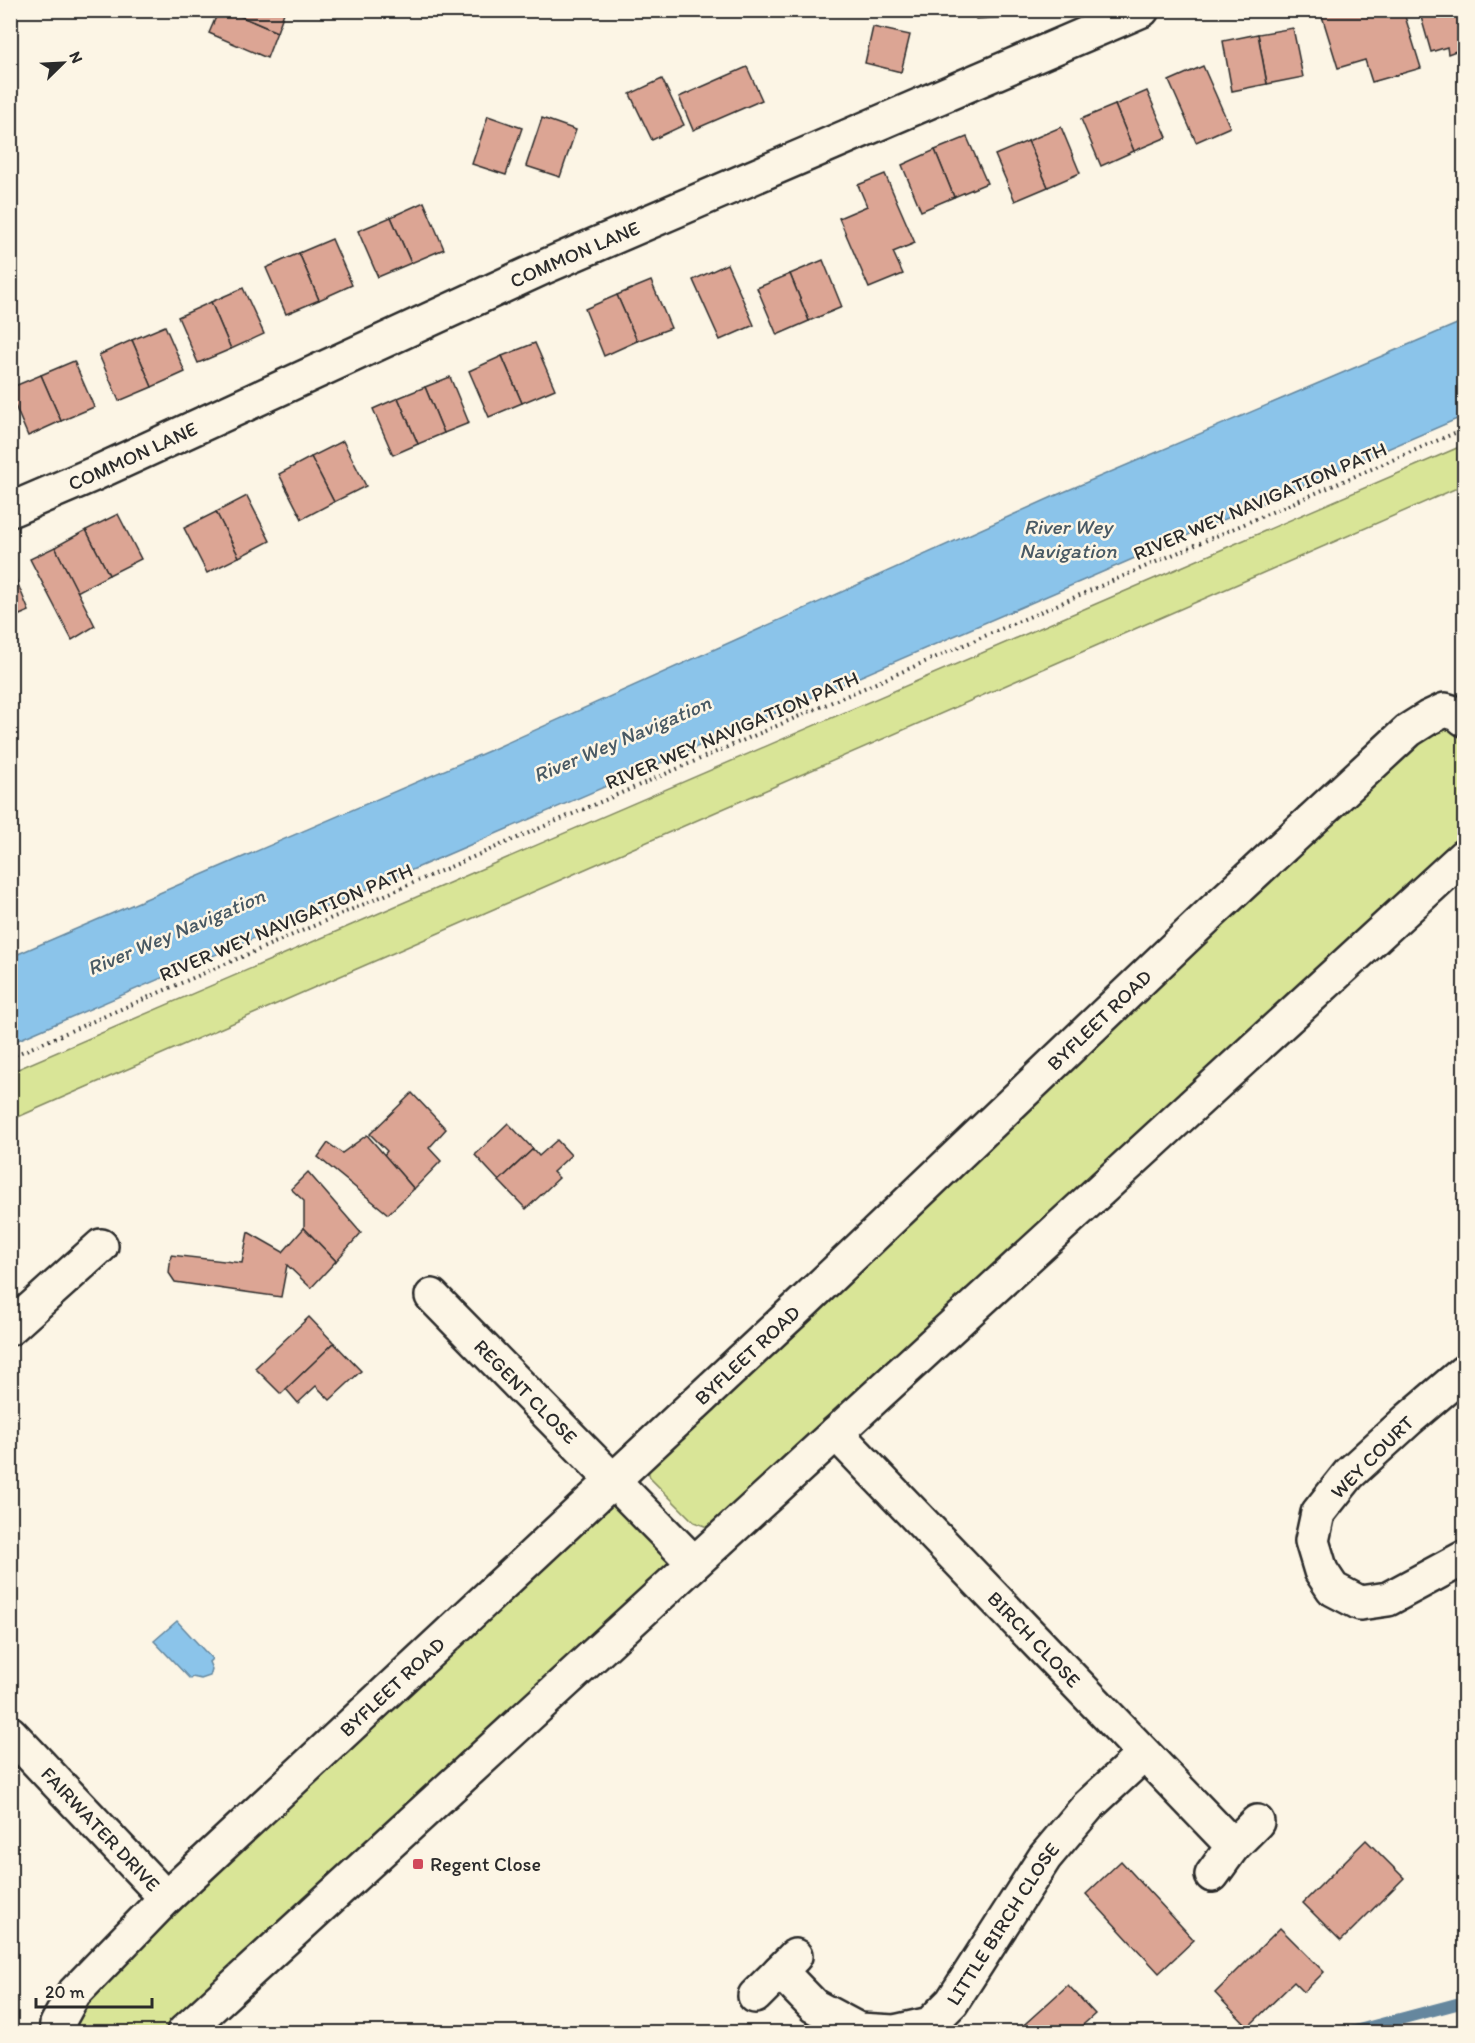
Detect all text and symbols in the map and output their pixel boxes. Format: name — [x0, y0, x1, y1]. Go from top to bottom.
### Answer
north arrow — [33, 33, 93, 93]
text: N — [65, 48, 87, 66]
street label: COMMON LANE — [506, 215, 643, 293]
street label: COMMON LANE — [65, 416, 201, 496]
street label: RIVER WEY NAVIGATION PATH — [1130, 437, 1390, 565]
water label: River Wey Navigation — [1019, 514, 1117, 563]
street label: RIVER WEY NAVIGATION PATH — [602, 666, 862, 794]
water label: River Wey Navigation — [529, 690, 715, 787]
street label: RIVER WEY NAVIGATION PATH — [156, 858, 416, 986]
water label: River Wey Navigation — [83, 883, 269, 980]
street label: BYFLEET ROAD — [1042, 964, 1156, 1075]
street label: BYFLEET ROAD — [690, 1300, 805, 1410]
street label: REGENT CLOSE — [469, 1334, 582, 1449]
street label: WEY COURT — [1325, 1410, 1419, 1504]
street label: BIRCH CLOSE — [983, 1586, 1086, 1692]
street label: BYFLEET ROAD — [334, 1632, 450, 1742]
street label: FAIRWATER DRIVE — [36, 1762, 165, 1896]
street label: LITTLE BIRCH CLOSE — [941, 1837, 1064, 2010]
place label: Regent Close — [430, 1852, 541, 1876]
marker: Regent Close — [411, 1857, 425, 1871]
scale bar — [36, 1971, 152, 2009]
text: 20 m — [45, 1981, 85, 2003]

